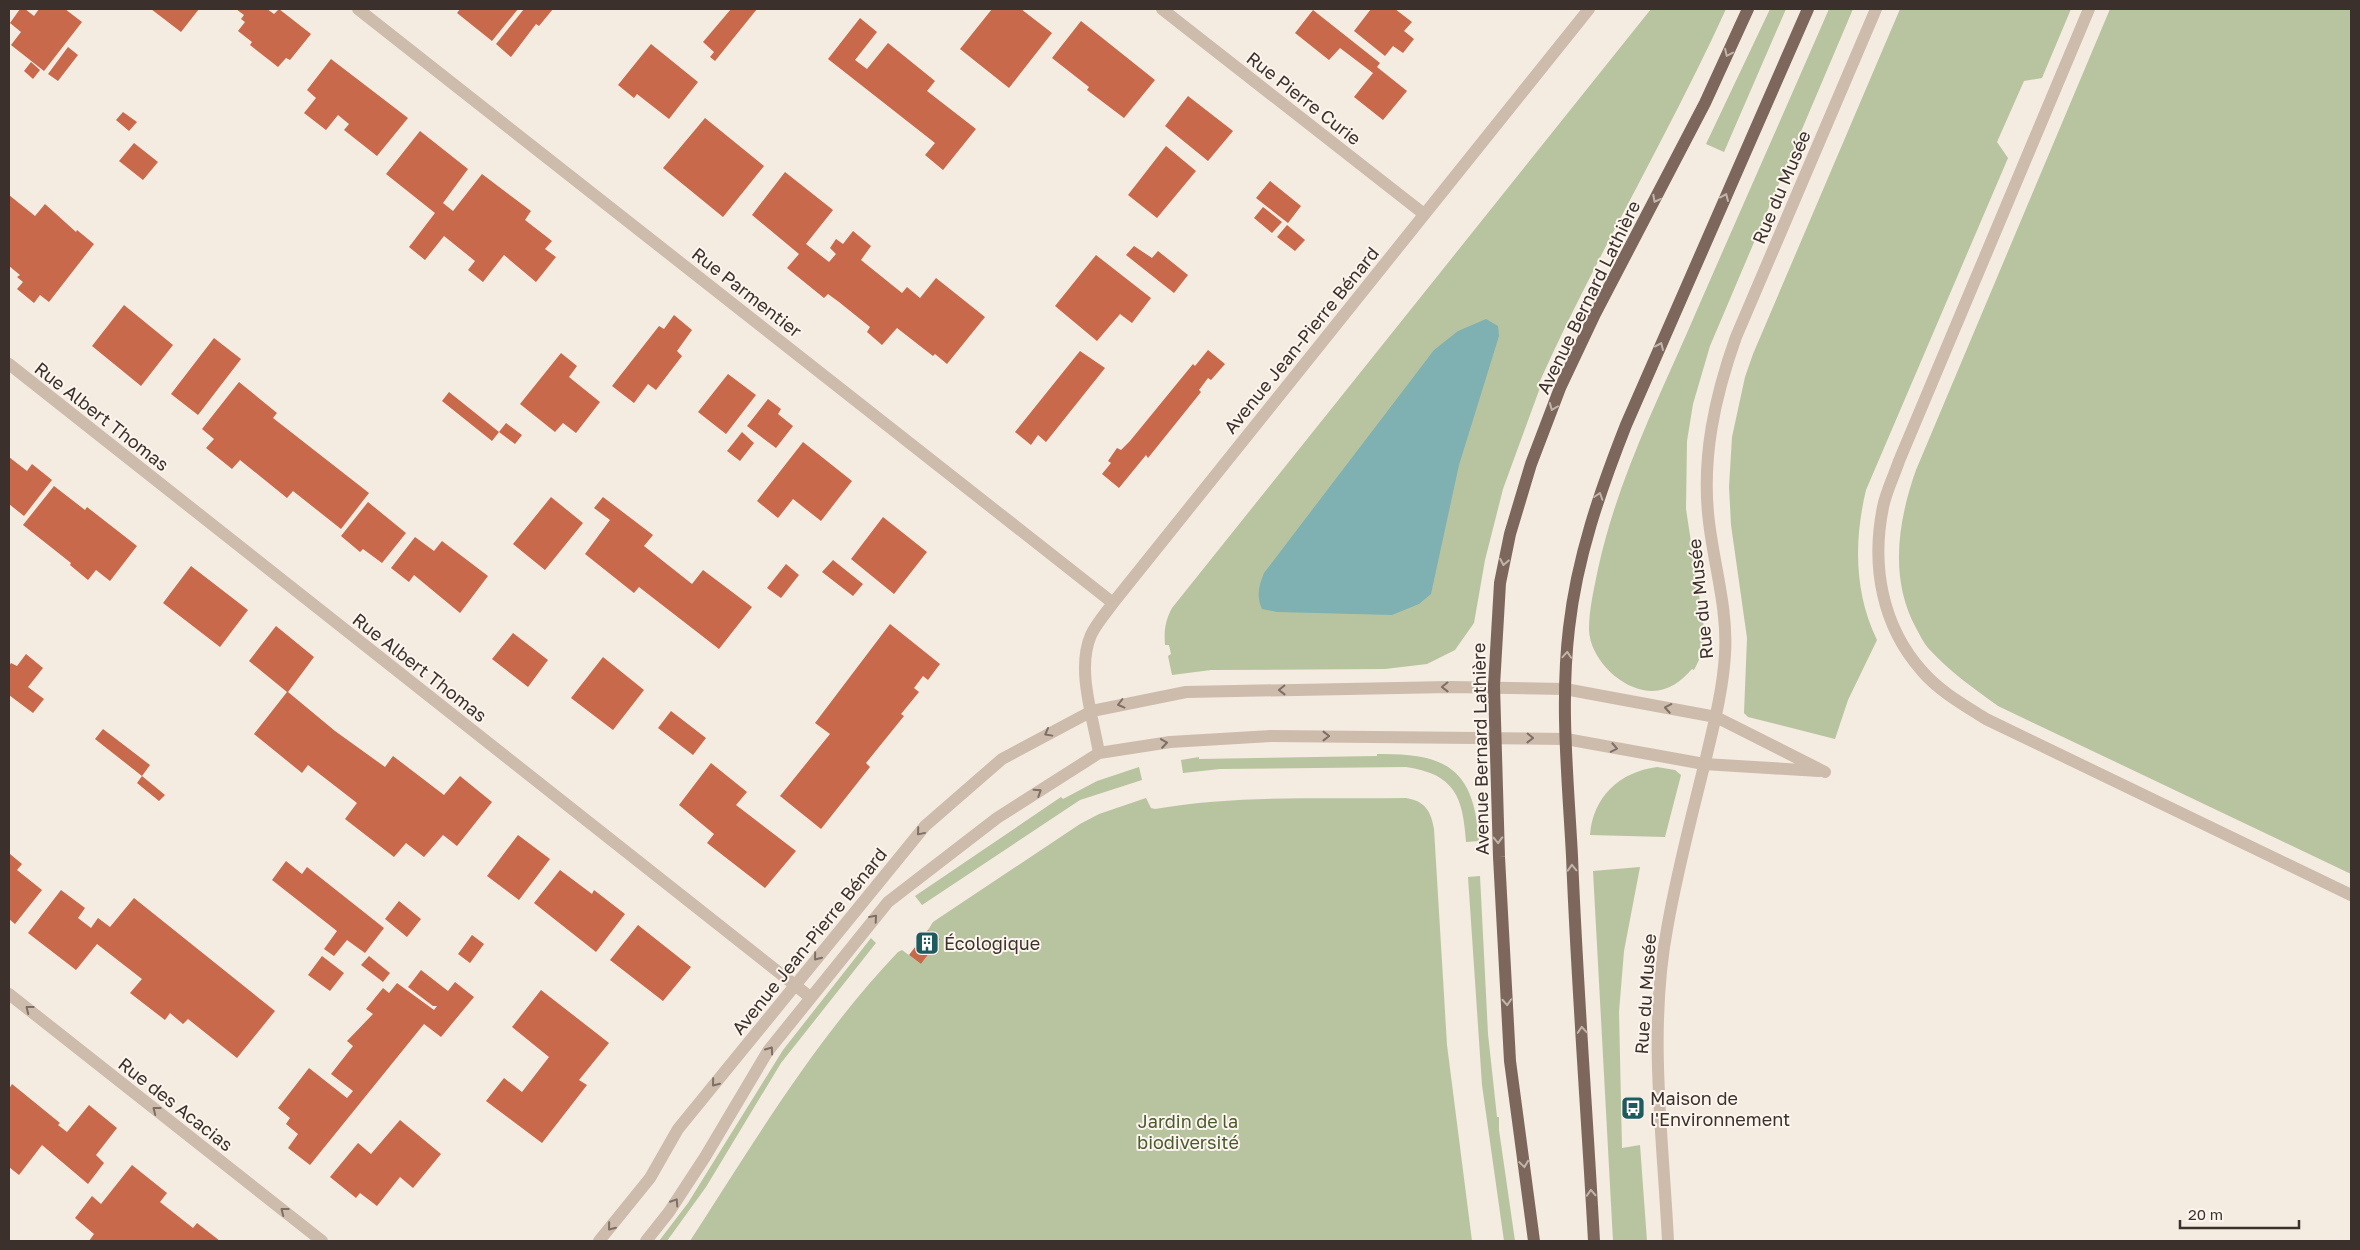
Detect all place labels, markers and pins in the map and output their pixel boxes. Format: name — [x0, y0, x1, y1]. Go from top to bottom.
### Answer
building icon: Écologique — [914, 930, 940, 956]
place label: Écologique — [944, 932, 1040, 954]
place label: Maison de l'Environnement — [1650, 1087, 1790, 1130]
bus stop icon: Maison de l'Environnement — [1620, 1095, 1646, 1121]

